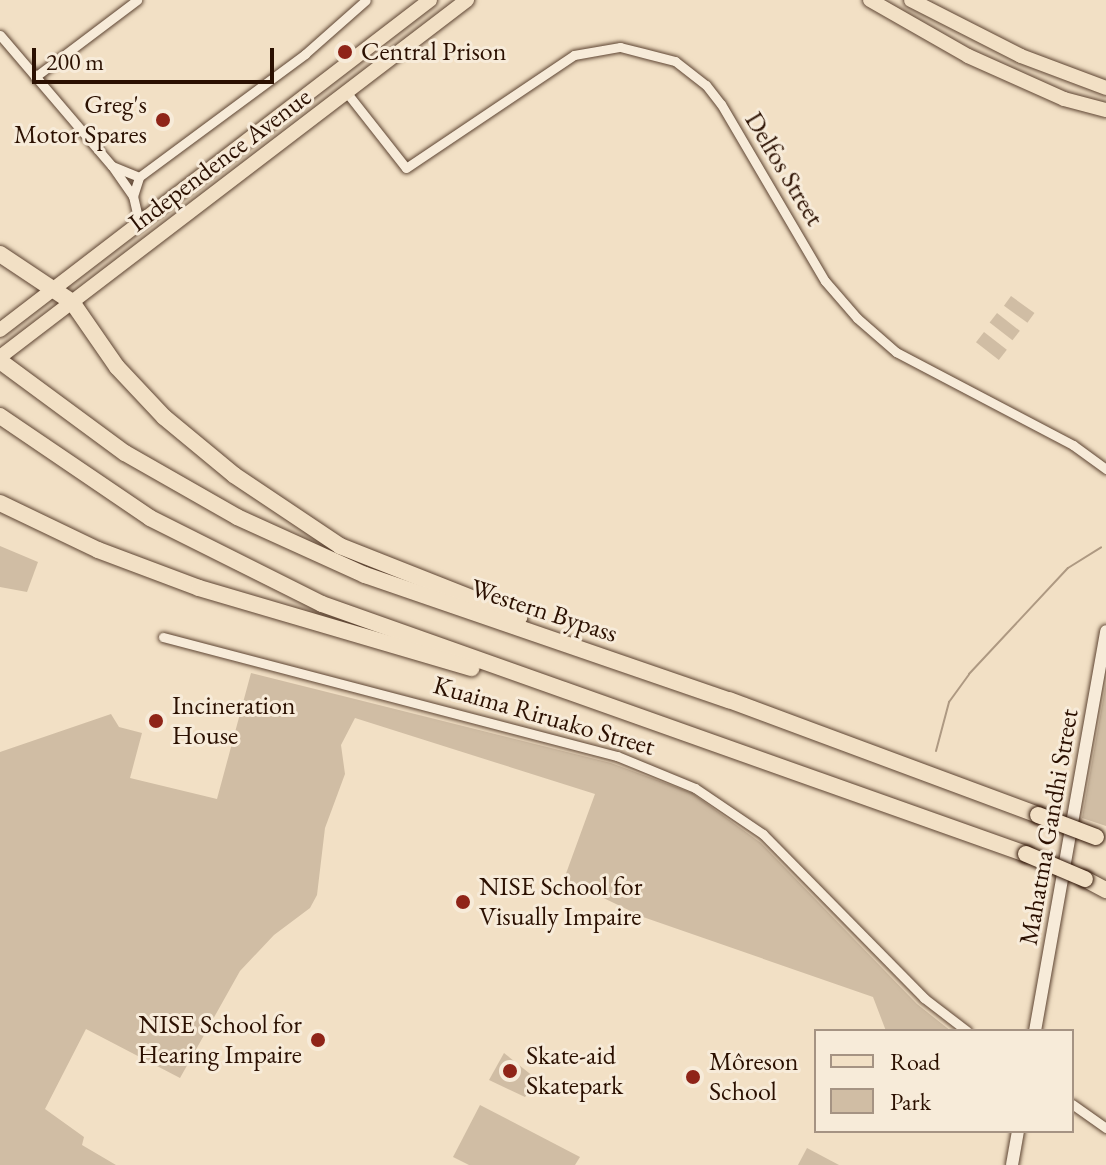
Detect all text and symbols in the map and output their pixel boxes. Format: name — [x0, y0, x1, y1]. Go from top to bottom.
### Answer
scale bar — [36, 32, 278, 82]
place label: Central Prison — [361, 36, 506, 68]
marker: Central Prison — [336, 43, 354, 61]
text: 200 m — [46, 46, 104, 77]
street label: Independence Avenue — [123, 81, 317, 239]
place label: Greg's Motor Spares — [14, 89, 147, 150]
street label: Delfos Street — [738, 106, 830, 232]
marker: Greg's Motor Spares — [154, 111, 172, 129]
street label: Western Bypass — [467, 573, 621, 649]
street label: Kuaima Riruako Street — [430, 669, 658, 763]
place label: Incineration House — [172, 690, 296, 752]
street label: Mahatma Gandhi Street — [1013, 706, 1085, 948]
marker: Incineration House — [147, 712, 165, 730]
place label: NISE School for Visually Impaire — [479, 871, 642, 932]
marker: NISE School for Visually Impaire — [454, 893, 472, 911]
place label: NISE School for Hearing Impaire — [138, 1009, 302, 1070]
legend — [814, 1029, 1074, 1133]
marker: NISE School for Hearing Impaire — [309, 1031, 327, 1049]
place label: Skate-aid Skatepark — [526, 1040, 623, 1102]
place label: Môreson School — [709, 1046, 799, 1108]
text: Road — [890, 1046, 940, 1077]
marker: Skate-aid Skatepark — [501, 1062, 519, 1080]
marker: Môreson School — [684, 1068, 702, 1086]
text: Park — [890, 1086, 931, 1117]

